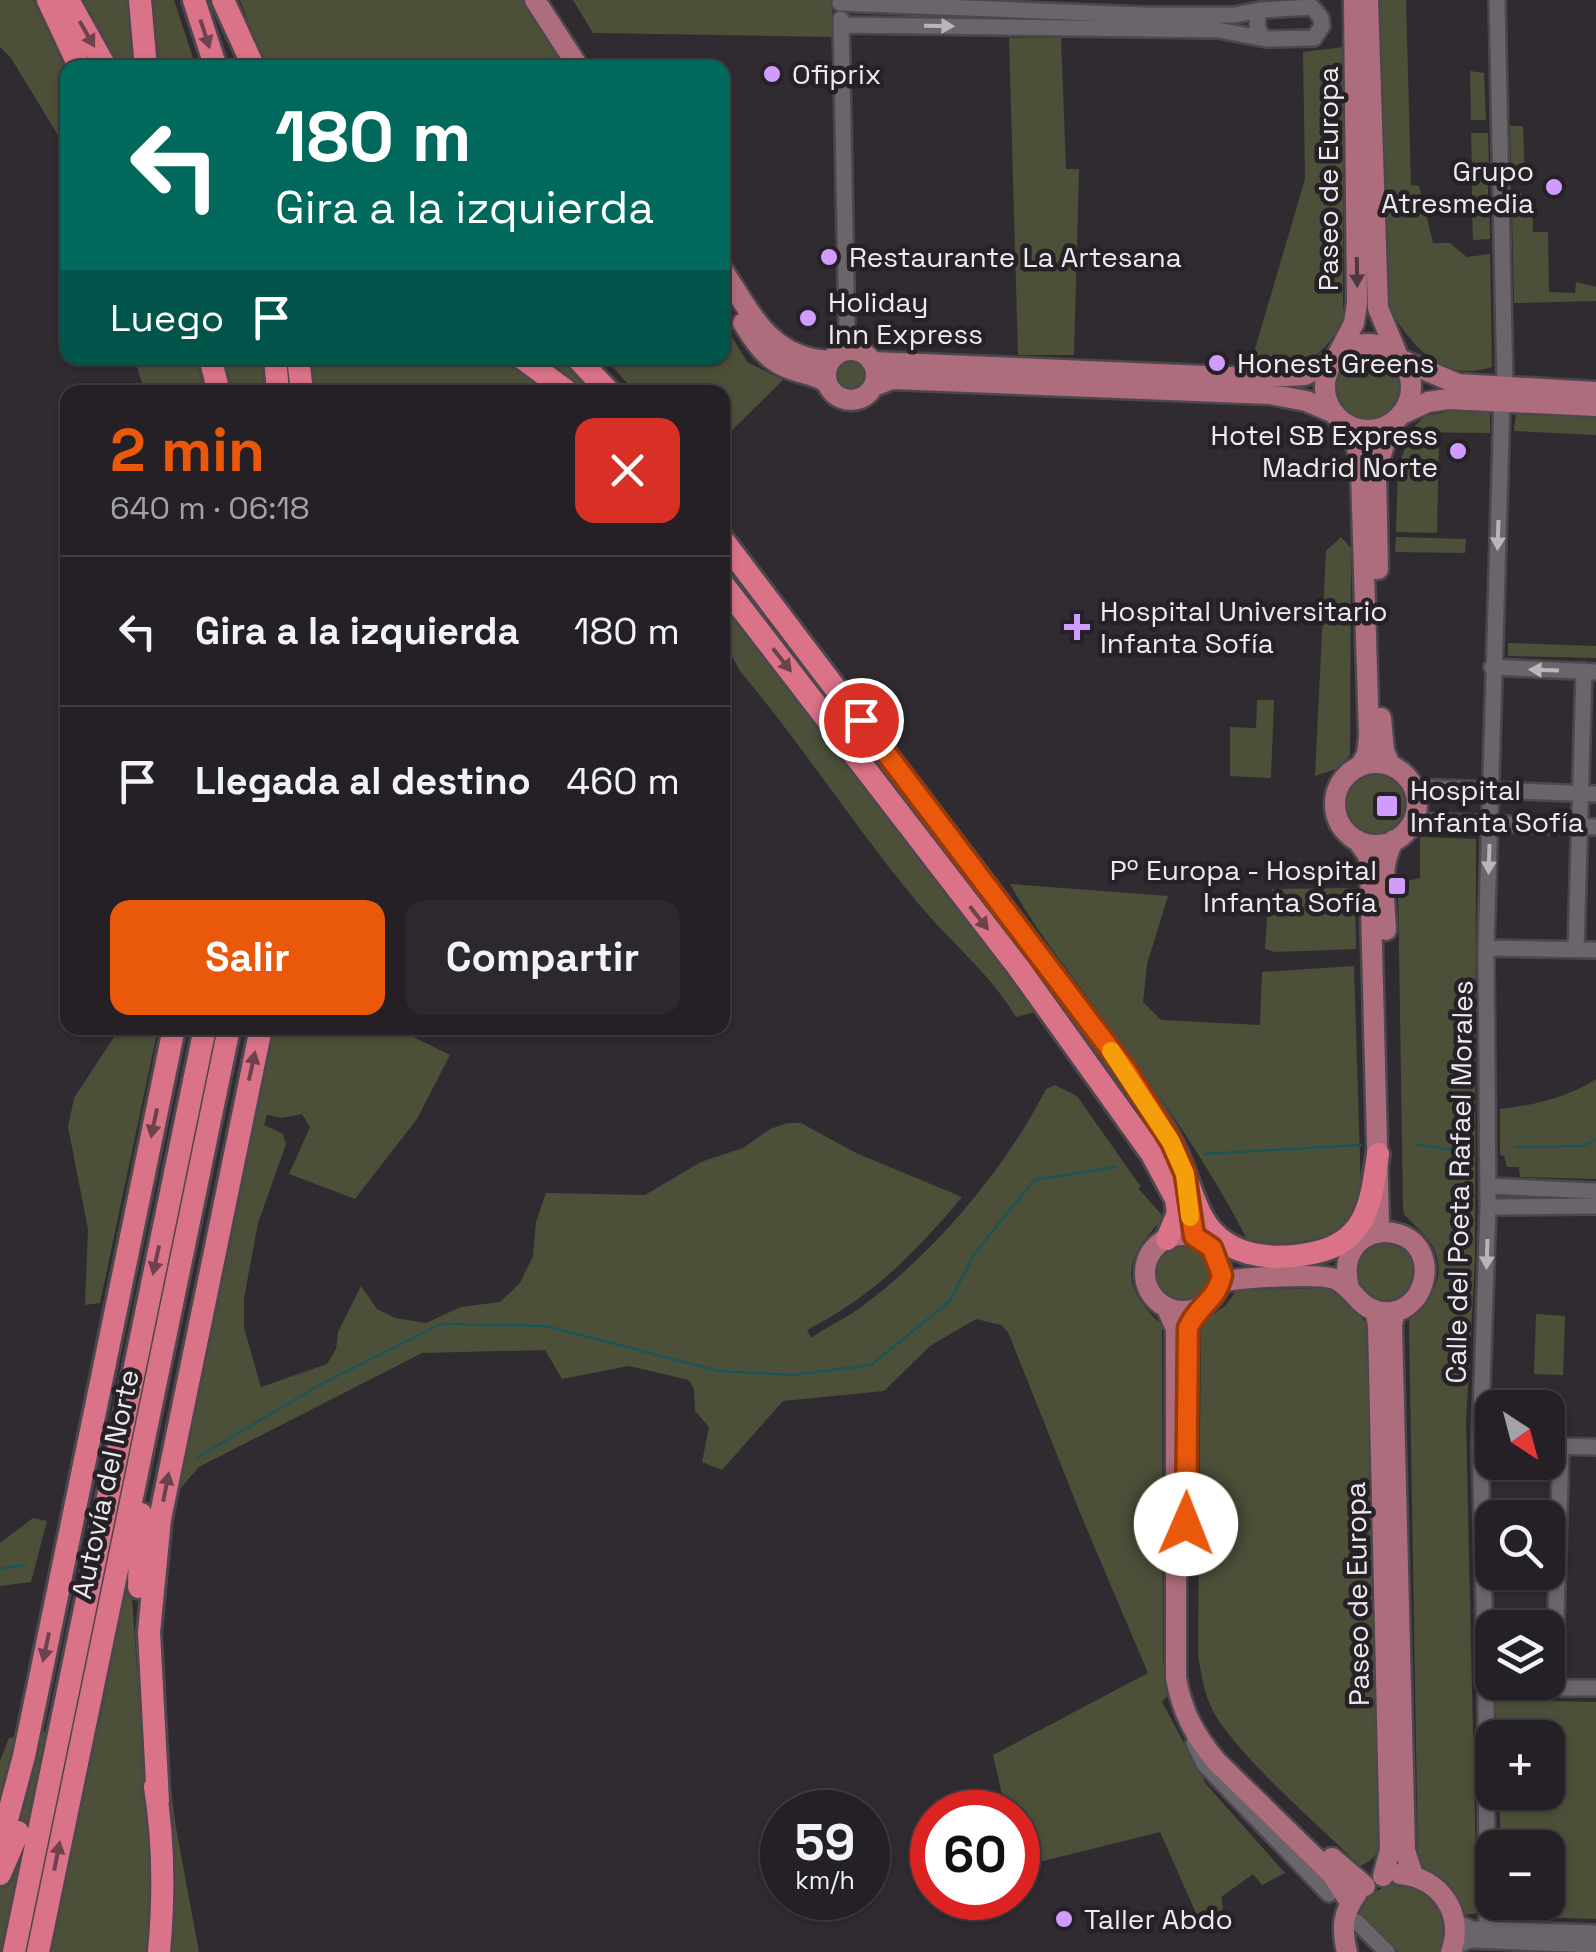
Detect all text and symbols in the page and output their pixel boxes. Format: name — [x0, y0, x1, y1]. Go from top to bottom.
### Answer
one-way arrow — [923, 18, 955, 34]
one-way arrow — [198, 19, 213, 49]
one-way arrow — [77, 20, 95, 48]
place label: Ofiprix — [792, 56, 881, 92]
marker: Ofiprix — [761, 63, 783, 85]
street label: Paseo de Europa — [1310, 67, 1346, 291]
text: 180 m — [275, 92, 472, 181]
icon: left — [110, 100, 240, 230]
place label: Grupo Atresmedia — [1381, 153, 1534, 221]
marker: Grupo Atresmedia — [1543, 176, 1565, 198]
text: Gira a la izquierda — [275, 179, 654, 236]
place label: Restaurante La Artesana — [849, 239, 1182, 275]
marker: Restaurante La Artesana — [818, 246, 840, 268]
one-way arrow — [1349, 257, 1365, 289]
place label: Holiday Inn Express — [828, 284, 983, 352]
icon: arrive — [244, 290, 299, 345]
text: Luego — [110, 294, 224, 342]
marker: Holiday Inn Express — [797, 307, 819, 329]
place label: Honest Greens — [1237, 345, 1435, 381]
marker: Honest Greens — [1206, 352, 1228, 374]
text: 2 min — [110, 412, 265, 489]
place label: Hotel SB Express Madrid Norte — [1211, 417, 1438, 485]
button: close — [575, 418, 680, 523]
marker: Hotel SB Express Madrid Norte — [1447, 440, 1469, 462]
text: 640 m · 06:18 — [110, 488, 310, 528]
one-way arrow — [1489, 519, 1505, 551]
place label: Hospital Universitario Infanta Sofía — [1100, 593, 1388, 661]
icon: left — [110, 604, 165, 659]
text: Gira a la izquierda — [195, 607, 520, 655]
text: 180 m — [574, 607, 680, 655]
marker: Hospital Universitario Infanta Sofía — [1064, 614, 1090, 640]
one-way arrow — [771, 647, 792, 673]
one-way arrow — [1528, 661, 1560, 677]
pin — [819, 678, 904, 763]
icon: arrive — [834, 693, 889, 748]
icon: arrive — [110, 754, 165, 809]
text: Llegada al destino — [195, 757, 531, 805]
text: 460 m — [566, 757, 680, 805]
place label: Hospital Infanta Sofía — [1410, 772, 1584, 840]
marker: Hospital Infanta Sofía — [1374, 793, 1400, 819]
one-way arrow — [1480, 844, 1496, 876]
place label: Pº Europa - Hospital Infanta Sofía — [1110, 852, 1377, 920]
marker: Pº Europa - Hospital Infanta Sofía — [1386, 875, 1408, 897]
button: Salir — [110, 900, 385, 1015]
button: Compartir — [405, 900, 680, 1015]
one-way arrow — [969, 905, 989, 931]
street label: Calle del Poeta Rafael Morales — [1437, 980, 1481, 1384]
one-way arrow — [245, 1050, 261, 1081]
one-way arrow — [145, 1108, 161, 1139]
one-way arrow — [1478, 1239, 1494, 1271]
one-way arrow — [148, 1245, 164, 1276]
street label: Autovía del Norte — [63, 1366, 147, 1602]
north arrow — [1475, 1390, 1565, 1480]
map controls — [1475, 1390, 1565, 1920]
one-way arrow — [159, 1471, 175, 1502]
position arrow — [1134, 1472, 1238, 1576]
street label: Paseo de Europa — [1337, 1481, 1377, 1707]
button: search — [1475, 1500, 1565, 1590]
button: layers — [1475, 1610, 1565, 1700]
one-way arrow — [37, 1632, 53, 1663]
button: + — [1475, 1720, 1565, 1810]
speed limit sign: 60 — [910, 1790, 1040, 1920]
text: 59 — [795, 1811, 855, 1875]
button: − — [1475, 1830, 1565, 1920]
one-way arrow — [50, 1841, 66, 1872]
text: km/h — [795, 1864, 855, 1896]
place label: Taller Abdo — [1084, 1901, 1233, 1937]
marker: Taller Abdo — [1053, 1908, 1075, 1930]

